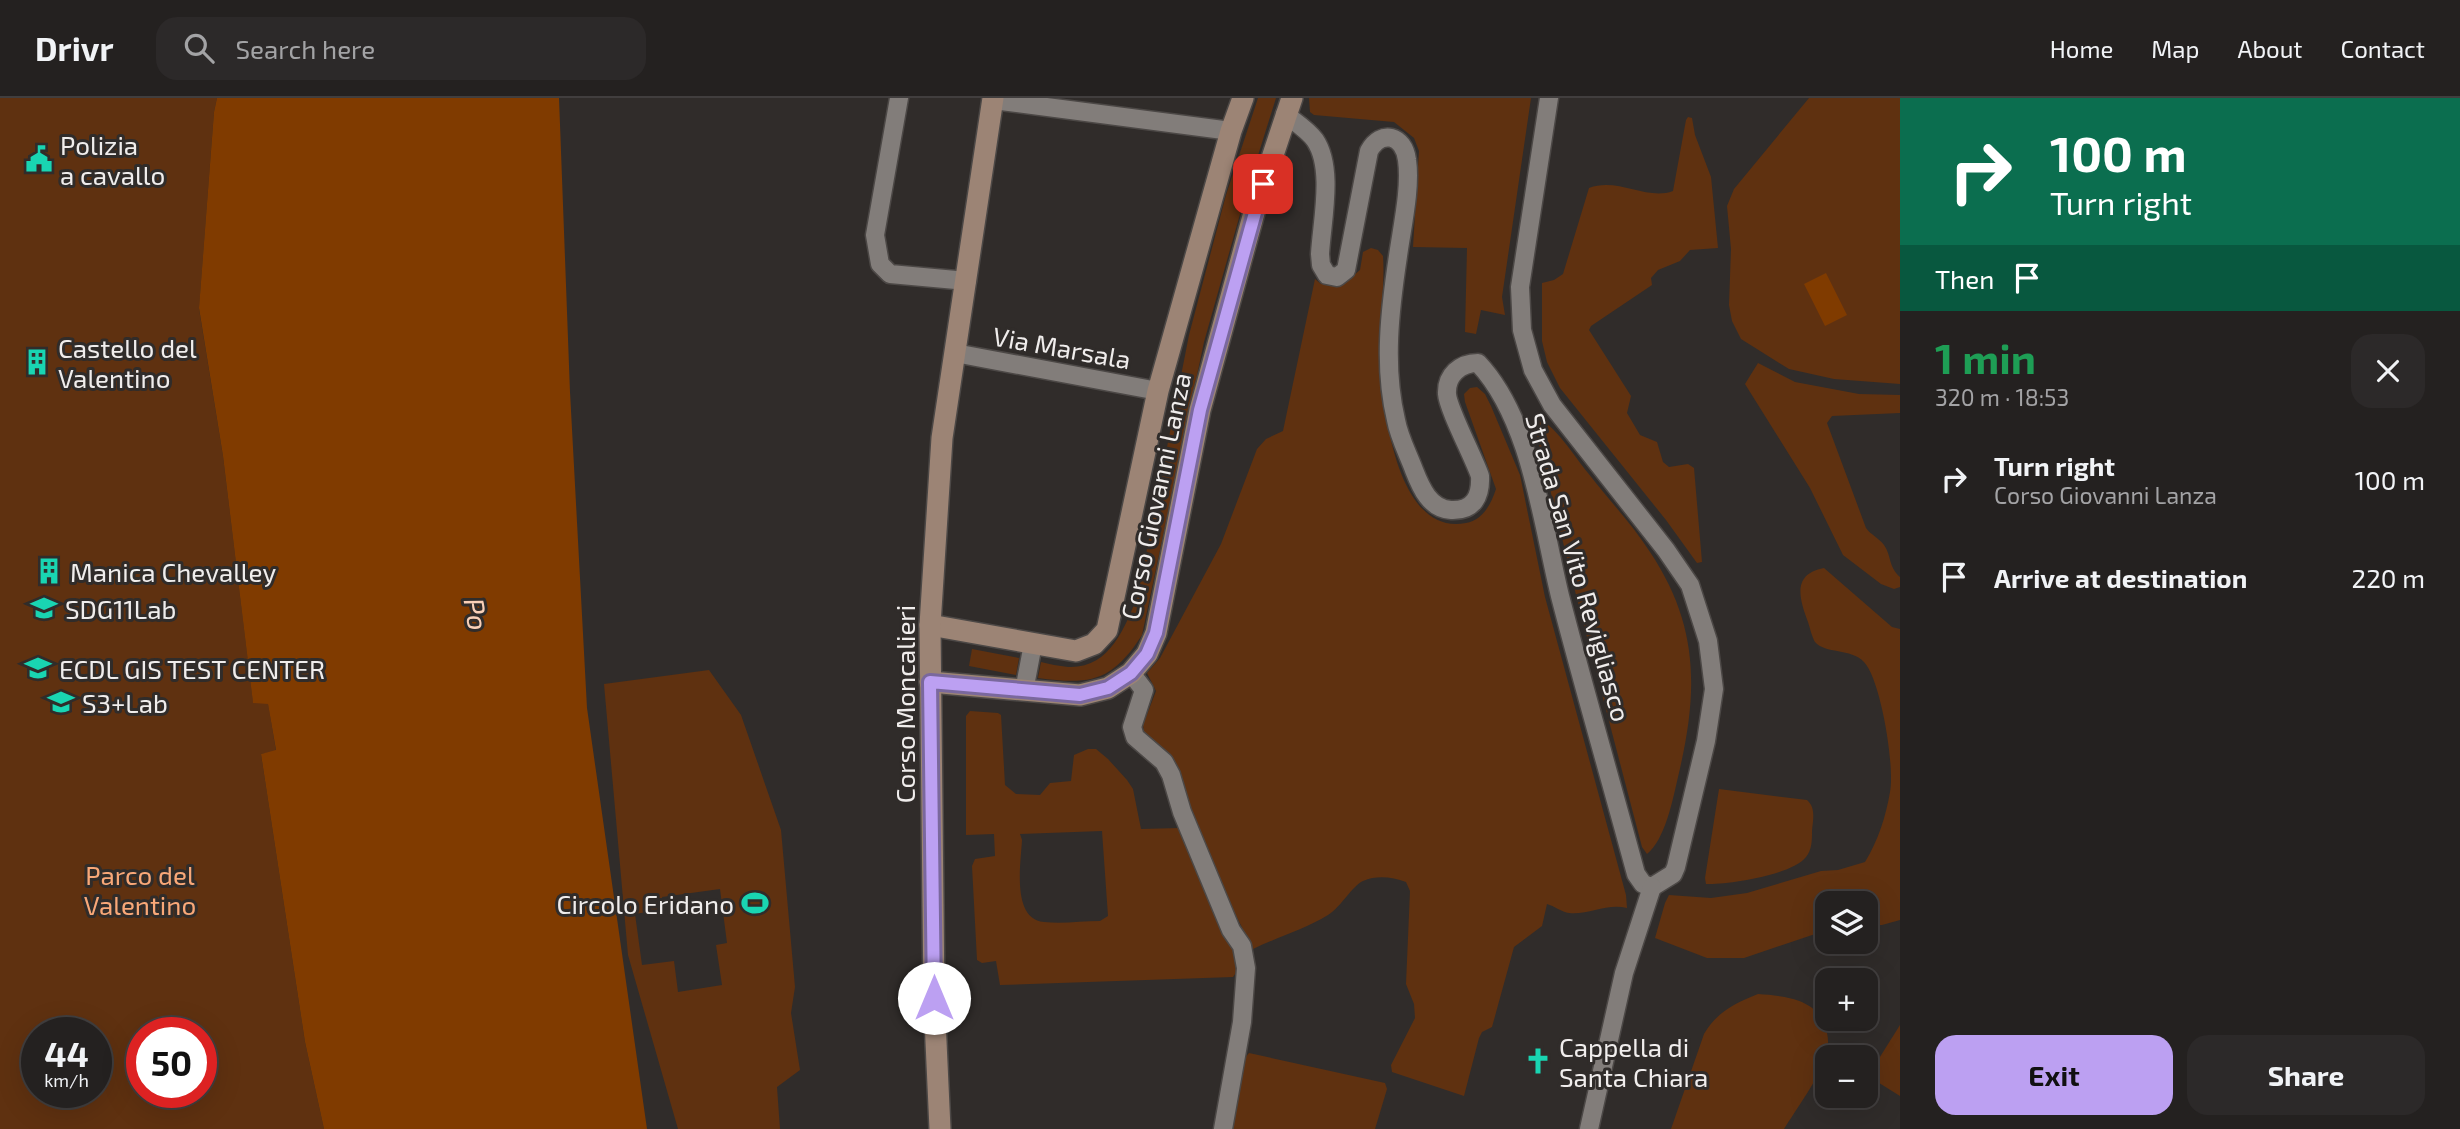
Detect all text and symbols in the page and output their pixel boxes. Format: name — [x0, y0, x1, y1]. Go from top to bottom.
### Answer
search box — [156, 17, 646, 80]
text: Drivr — [35, 28, 114, 68]
icon: search — [180, 29, 218, 67]
text: Search here — [236, 33, 375, 64]
text: Home — [2050, 34, 2113, 63]
text: Map — [2151, 34, 2199, 63]
text: About — [2237, 34, 2303, 63]
text: Contact — [2341, 34, 2425, 63]
text: 100 m — [2050, 123, 2187, 182]
icon: right — [1935, 126, 2026, 217]
place label: Polizia a cavallo — [60, 129, 165, 190]
public building icon: Polizia a cavallo — [24, 144, 54, 174]
pin — [1233, 154, 1293, 214]
icon: arrive — [1244, 165, 1282, 203]
text: Turn right — [2050, 183, 2192, 221]
icon: arrive — [2008, 259, 2046, 297]
text: Then — [1935, 263, 1994, 294]
street label: Via Marsala — [991, 320, 1133, 374]
place label: Castello del Valentino — [58, 332, 197, 393]
text: 1 min — [1935, 332, 2036, 382]
button: close — [2351, 334, 2425, 408]
building icon: Castello del Valentino — [22, 347, 52, 377]
street label: Corso Giovanni Lanza — [1114, 370, 1196, 622]
text: 320 m · 18:53 — [1935, 383, 2069, 411]
street label: Strada San Vito Revigliasco — [1520, 409, 1638, 725]
text: Turn right — [1994, 450, 2115, 481]
icon: right — [1935, 460, 1973, 498]
text: 100 m — [2355, 464, 2425, 495]
text: Corso Giovanni Lanza — [1994, 481, 2217, 509]
building icon: Manica Chevalley — [34, 556, 64, 586]
place label: Manica Chevalley — [70, 556, 276, 587]
icon: arrive — [1935, 558, 1973, 596]
text: Arrive at destination — [1994, 562, 2247, 593]
text: 220 m — [2352, 562, 2425, 593]
school or university icon: SDG11Lab — [29, 593, 59, 623]
place label: SDG11Lab — [65, 593, 176, 624]
water label: Po — [458, 595, 496, 633]
street label: Corso Moncalieri — [889, 605, 920, 803]
school or university icon: ECDL GIS TEST CENTER — [23, 653, 53, 683]
place label: ECDL GIS TEST CENTER — [59, 653, 325, 684]
school or university icon: S3+Lab — [46, 687, 76, 717]
place label: S3+Lab — [82, 687, 168, 718]
park label: Parco del Valentino — [84, 859, 196, 920]
place label: Circolo Eridano — [557, 888, 734, 919]
sports icon: Circolo Eridano — [740, 888, 770, 918]
map controls — [1815, 891, 1878, 1108]
button: layers — [1815, 891, 1878, 954]
position arrow — [897, 961, 971, 1035]
button: + — [1815, 968, 1878, 1031]
speed limit sign: 50 — [126, 1017, 217, 1108]
place label: Cappella di Santa Chiara — [1559, 1031, 1708, 1092]
text: 44 — [44, 1032, 89, 1074]
button: Exit — [1935, 1035, 2173, 1115]
button: Share — [2187, 1035, 2425, 1115]
button: − — [1815, 1045, 1878, 1108]
church icon: Cappella di Santa Chiara — [1523, 1046, 1553, 1076]
text: km/h — [44, 1069, 89, 1091]

